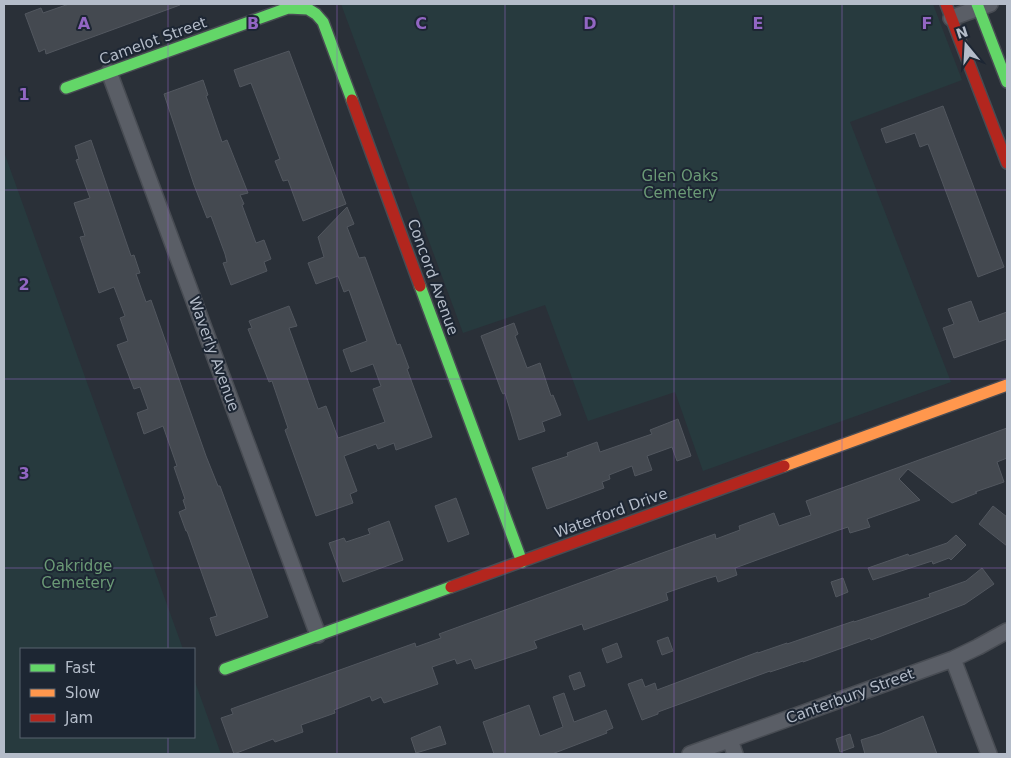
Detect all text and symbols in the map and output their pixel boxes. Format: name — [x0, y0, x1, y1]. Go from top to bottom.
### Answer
street label: Camelot Street — [97, 13, 209, 69]
text: A — [78, 14, 91, 33]
text: B — [247, 14, 259, 33]
text: C — [415, 14, 427, 33]
text: D — [583, 14, 597, 33]
text: E — [753, 14, 763, 33]
text: F — [922, 14, 932, 33]
north arrow — [941, 20, 991, 70]
text: N — [954, 23, 970, 42]
text: 1 — [18, 85, 30, 104]
park label: Glen Oaks Cemetery — [642, 167, 719, 202]
street label: Concord Avenue — [404, 216, 462, 338]
text: 2 — [18, 275, 30, 294]
street label: Waverly Avenue — [185, 294, 243, 414]
text: 3 — [18, 464, 30, 483]
street label: Waterford Drive — [552, 484, 670, 542]
park label: Oakridge Cemetery — [41, 557, 115, 592]
legend — [20, 648, 195, 738]
text: Fast — [65, 659, 95, 677]
street label: Canterbury Street — [784, 664, 917, 728]
text: Slow — [65, 684, 100, 702]
text: Jam — [64, 709, 93, 727]

